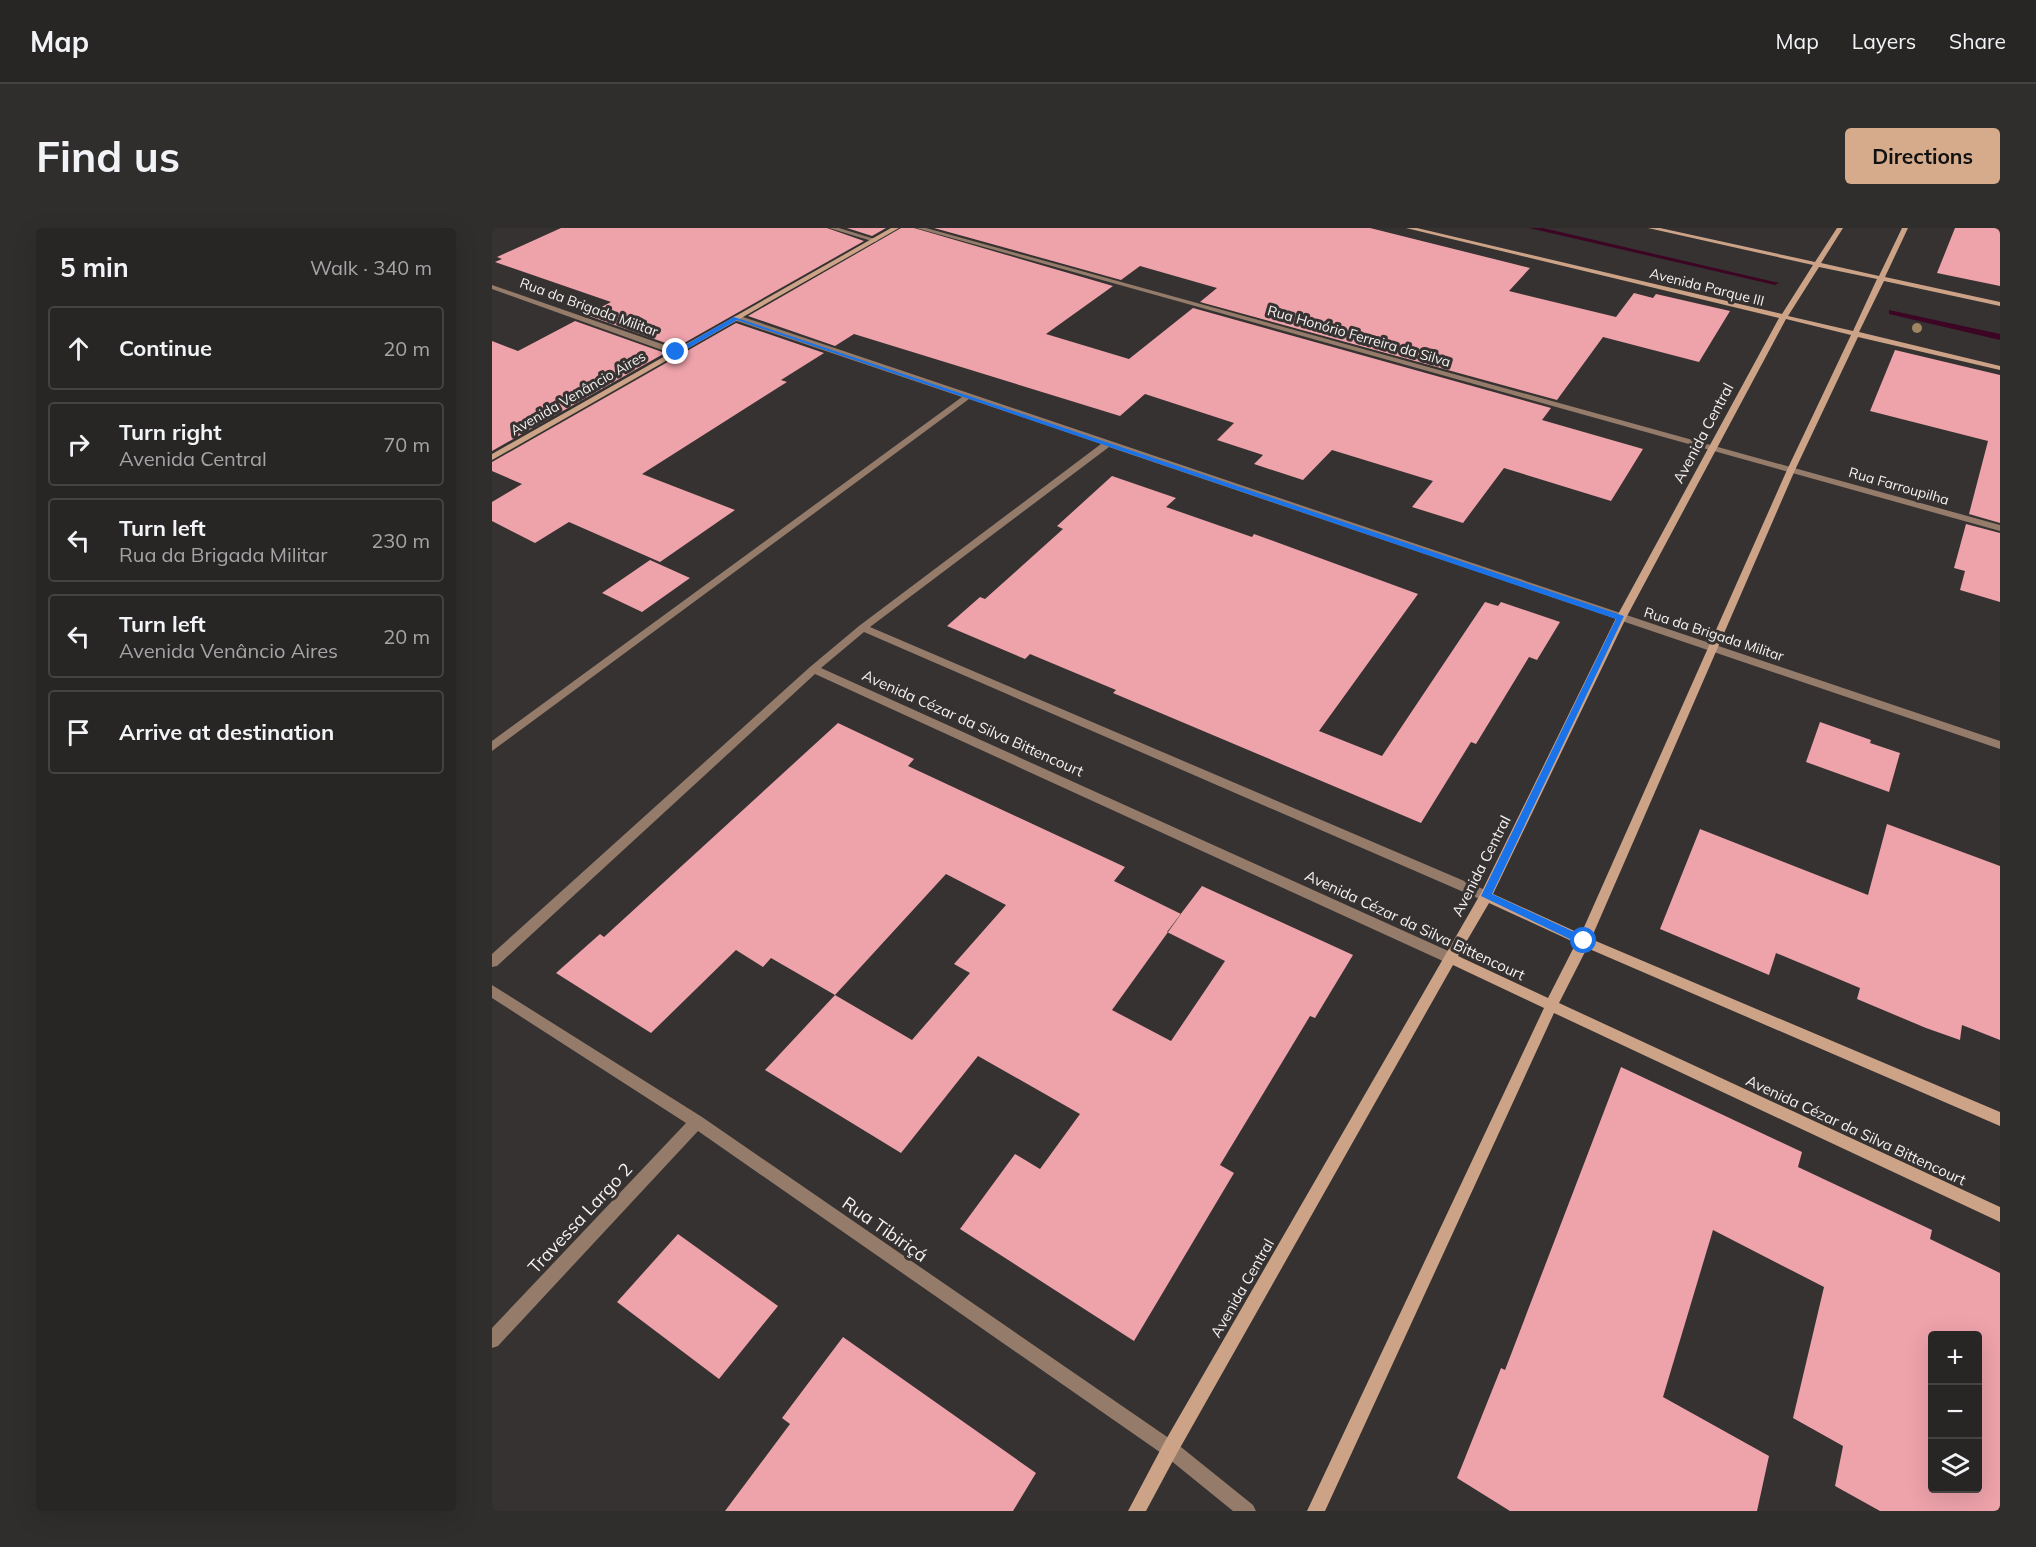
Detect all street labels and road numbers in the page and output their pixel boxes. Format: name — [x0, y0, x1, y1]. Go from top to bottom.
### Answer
street label: Avenida Parque III — [1648, 264, 1766, 310]
street label: Rua da Brigada Militar — [517, 274, 661, 341]
street label: Rua Honório Ferreira da Silva — [1265, 301, 1453, 371]
street label: Avenida Venâncio Aires — [507, 347, 649, 439]
street label: Avenida Central — [1669, 380, 1737, 486]
street label: Rua Farroupilha — [1847, 463, 1951, 509]
street label: Rua da Brigada Militar — [1642, 603, 1787, 665]
street label: Avenida Cézar da Silva Bittencourt — [859, 665, 1087, 781]
street label: Avenida Central — [1447, 812, 1515, 920]
street label: Avenida Cézar da Silva Bittencourt — [1302, 866, 1528, 984]
street label: Avenida Cézar da Silva Bittencourt — [1743, 1071, 1969, 1189]
street label: Travessa Largo 2 — [523, 1158, 637, 1278]
street label: Rua Tibiriçá — [838, 1191, 932, 1267]
street label: Avenida Central — [1206, 1235, 1278, 1341]

